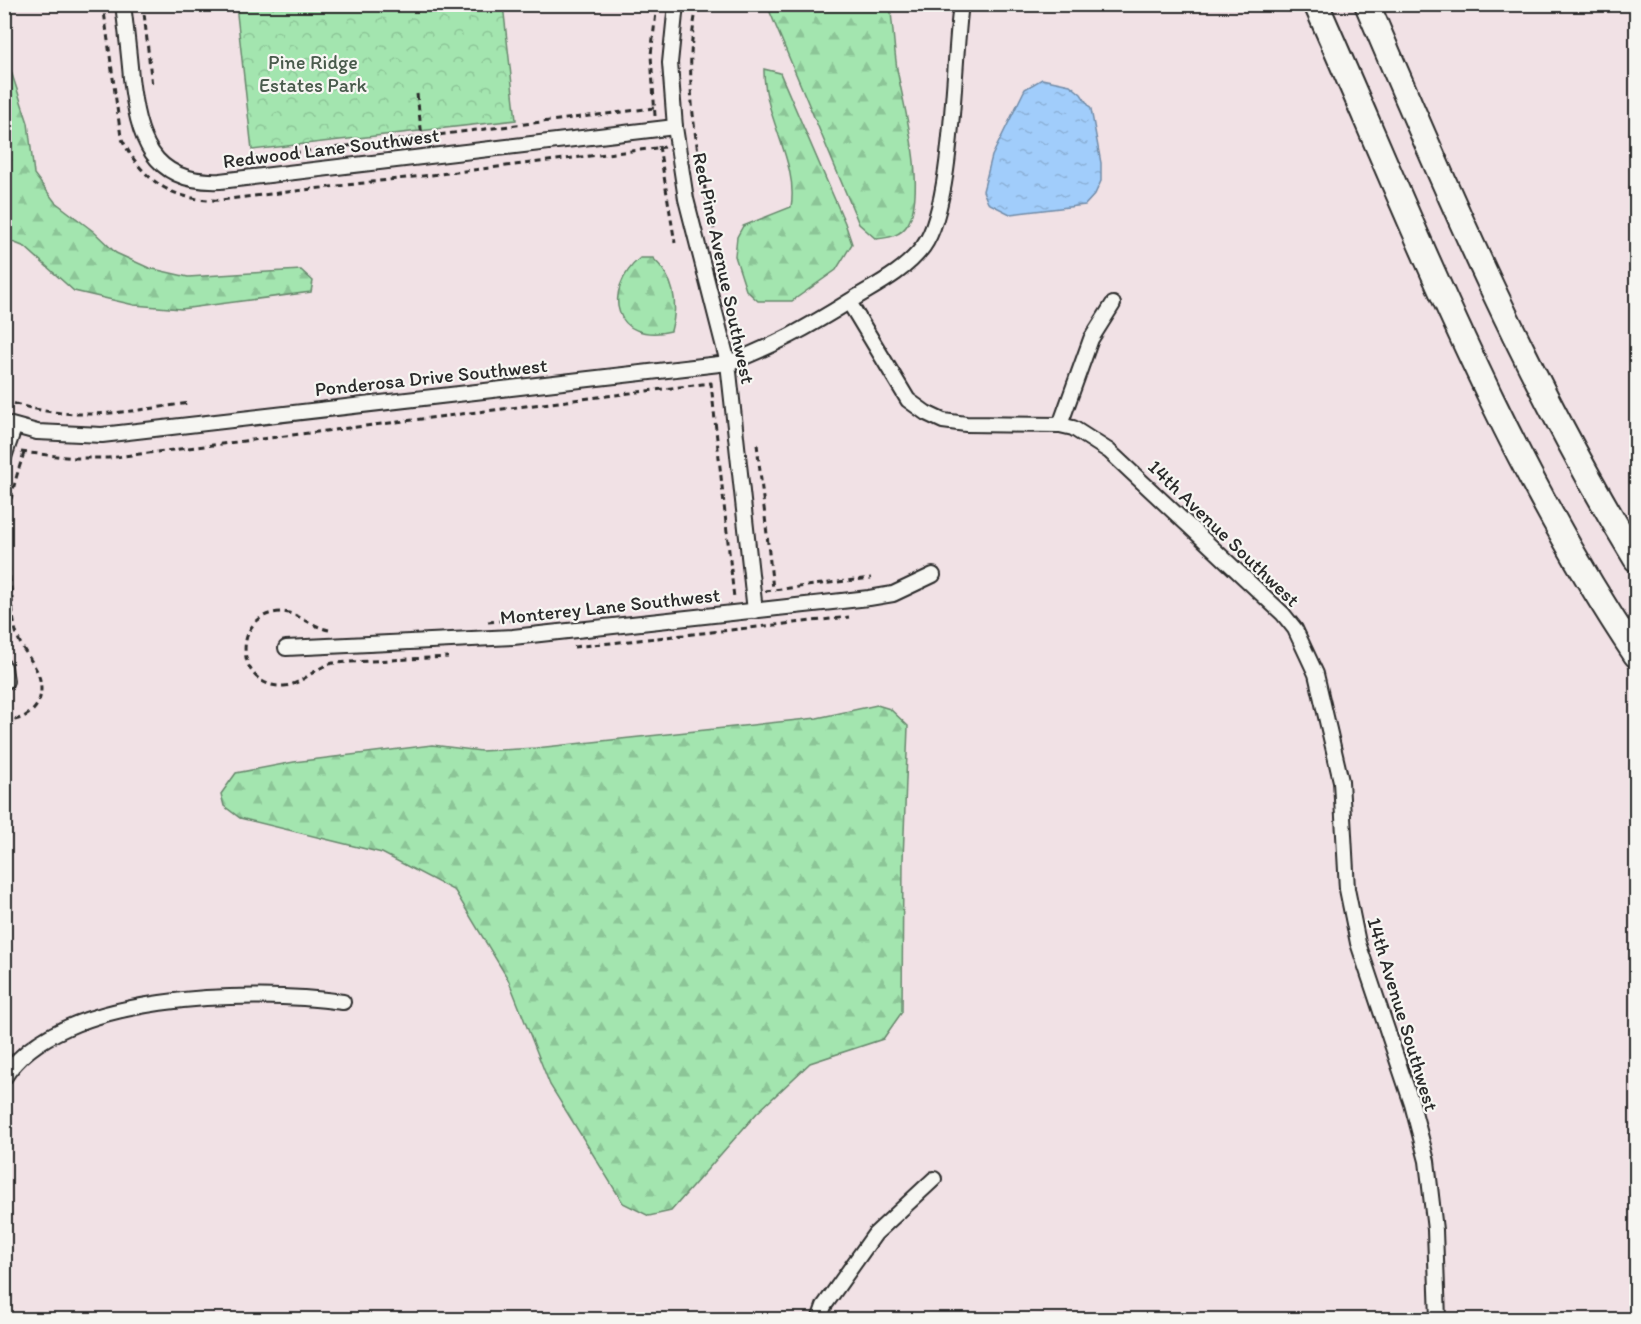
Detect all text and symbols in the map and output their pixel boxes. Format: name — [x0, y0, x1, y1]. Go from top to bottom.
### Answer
park label: Pine Ridge Estates Park — [259, 50, 368, 97]
street label: Redwood Lane Southwest — [221, 123, 441, 173]
street label: Red Pine Avenue Southwest — [688, 150, 760, 386]
street label: Ponderosa Drive Southwest — [314, 353, 549, 401]
street label: 14th Avenue Southwest — [1143, 454, 1305, 612]
street label: Monterey Lane Southwest — [499, 583, 721, 629]
street label: 14th Avenue Southwest — [1362, 914, 1444, 1114]

